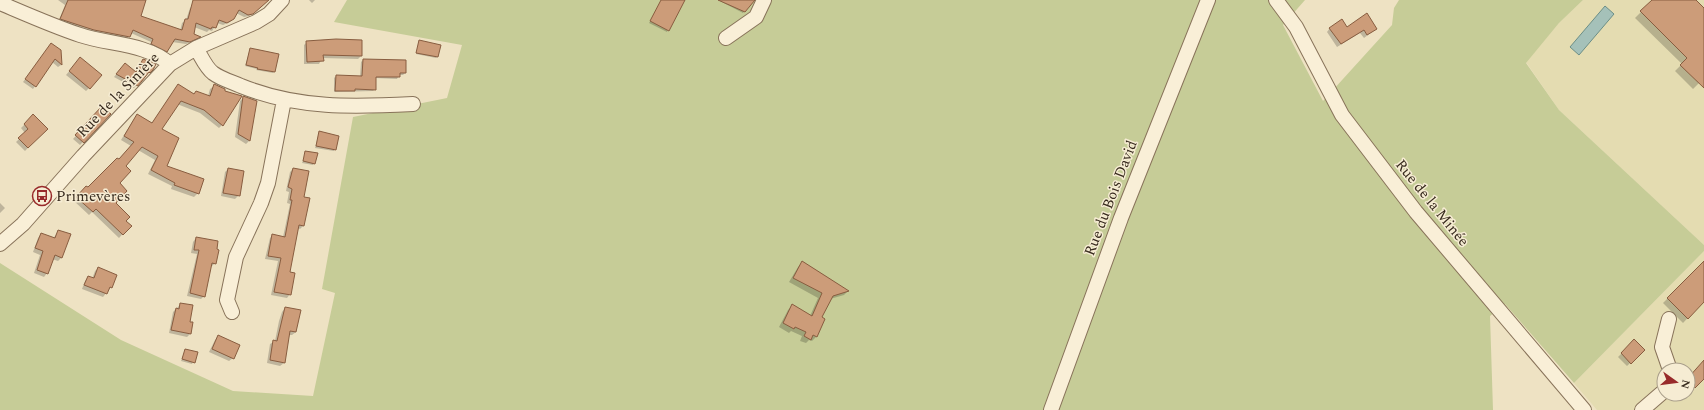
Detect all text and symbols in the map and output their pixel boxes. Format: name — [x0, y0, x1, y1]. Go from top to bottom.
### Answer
street label: Rue de la Sinière — [71, 47, 165, 143]
street label: Rue du Bois David — [1078, 137, 1144, 259]
street label: Rue de la Minée — [1390, 154, 1474, 252]
bus stop icon: Primevères — [31, 185, 53, 207]
place label: Primevères — [56, 185, 130, 208]
north arrow — [1656, 362, 1696, 402]
text: N — [1676, 378, 1695, 391]

